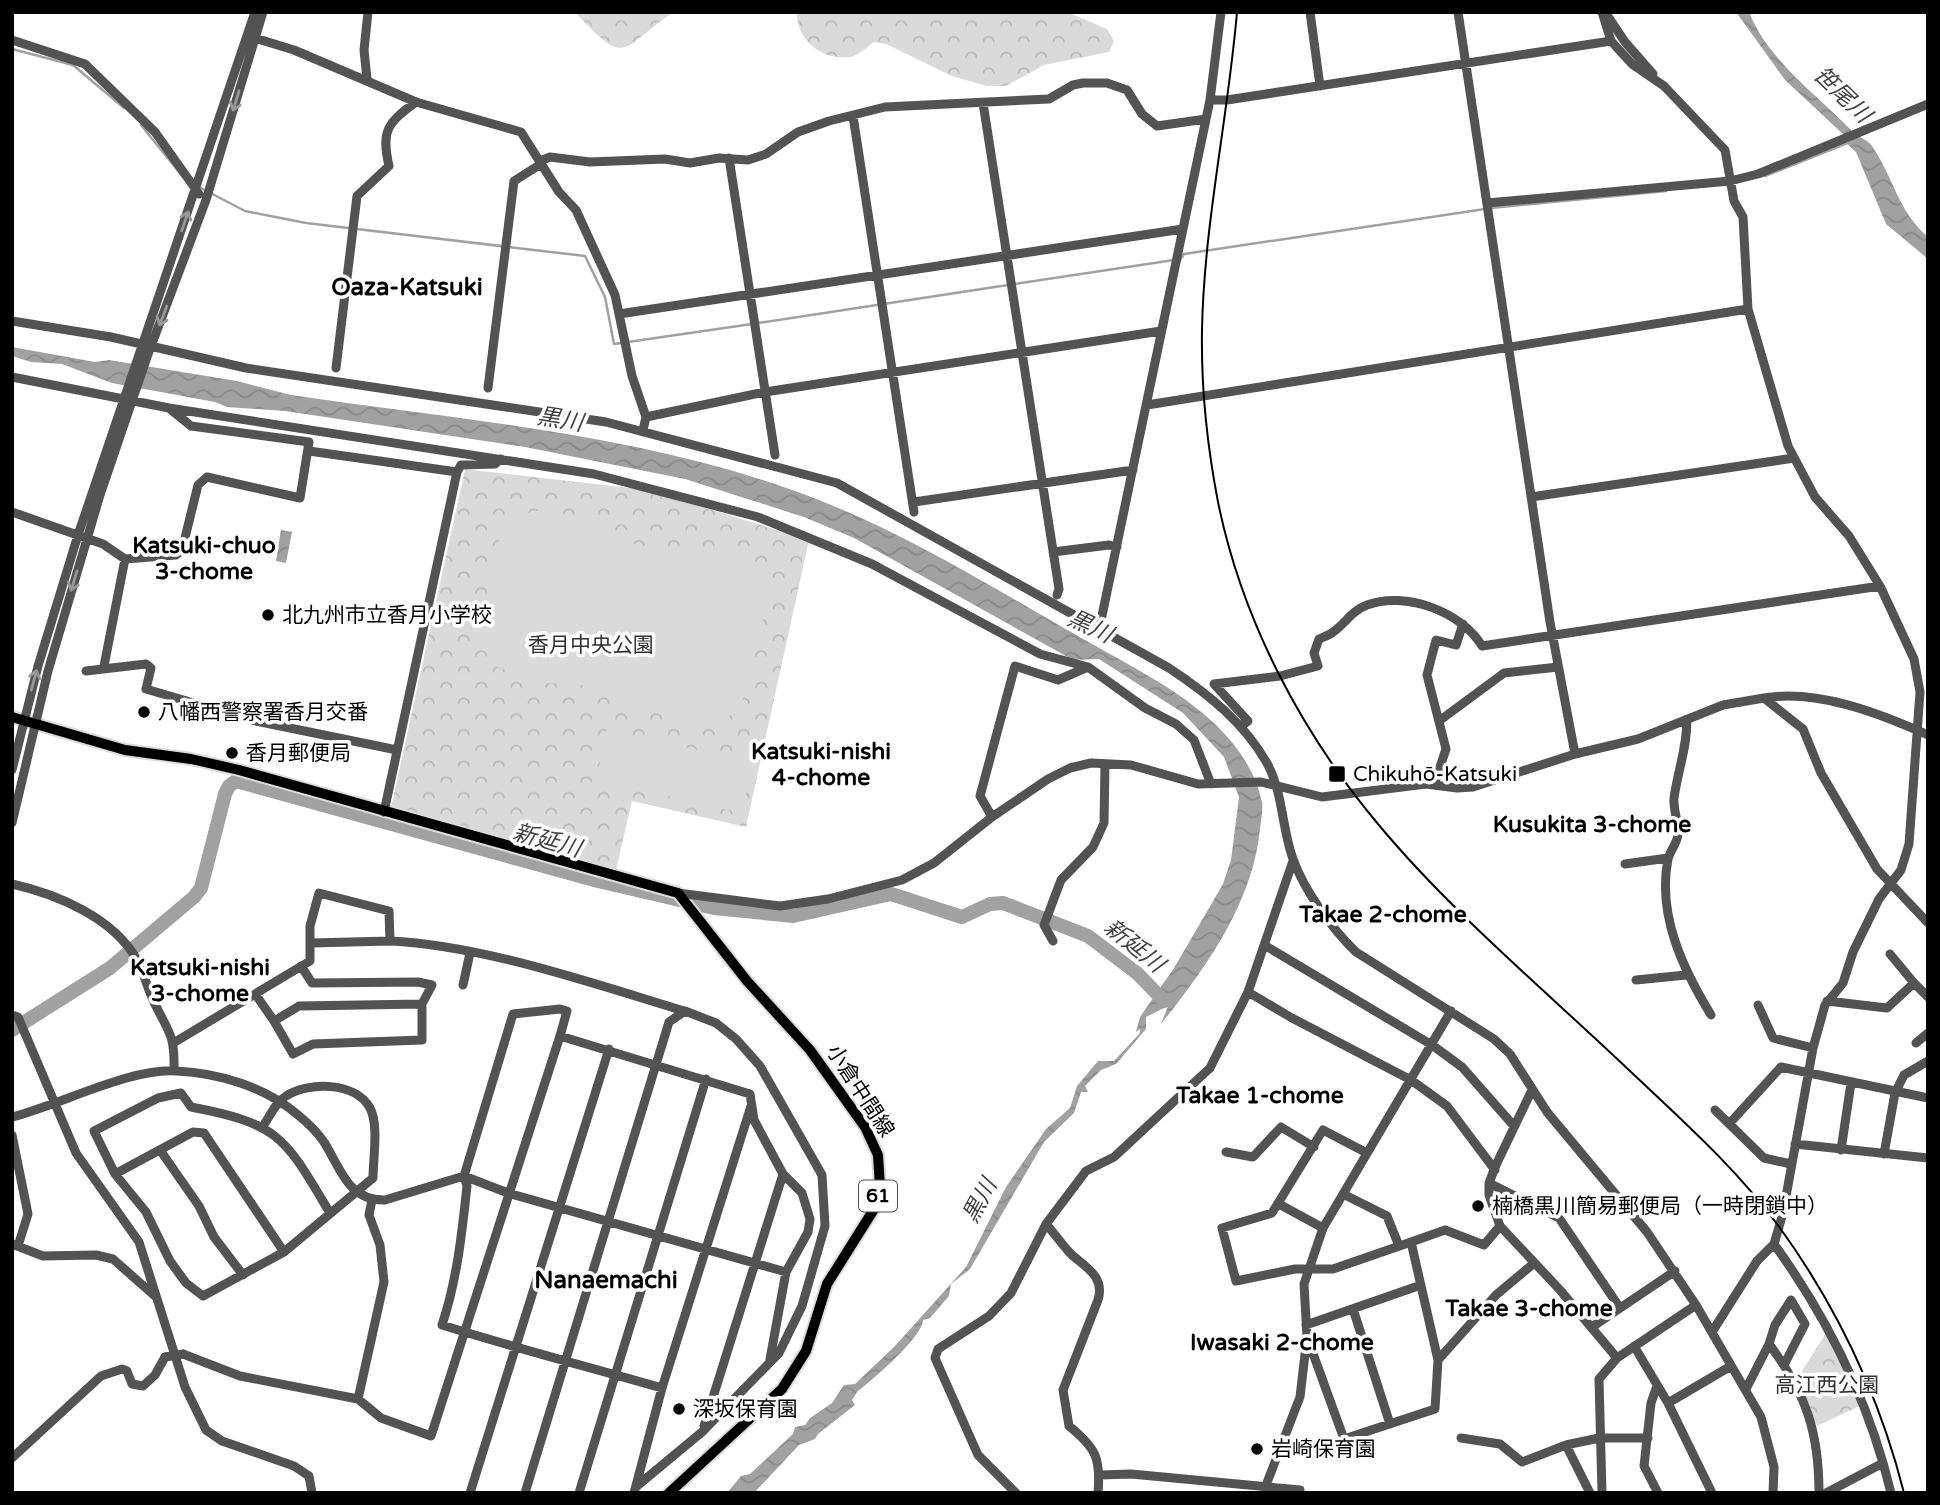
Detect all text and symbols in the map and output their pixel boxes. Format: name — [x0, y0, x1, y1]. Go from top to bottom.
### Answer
water label: 笹尾川 — [1807, 61, 1879, 131]
one-way arrow — [229, 90, 242, 112]
one-way arrow — [179, 210, 192, 232]
district label: Oaza-Katsuki — [331, 273, 483, 302]
one-way arrow — [156, 305, 169, 327]
water label: 黒川 — [535, 403, 588, 438]
district label: Katsuki-chuo 3-chome — [132, 532, 276, 586]
one-way arrow — [67, 570, 79, 592]
place label: 北九州市立香月小学校 — [282, 603, 492, 628]
water label: 黒川 — [1063, 605, 1119, 651]
marker: 北九州市立香月小学校 — [260, 607, 276, 623]
park label: 香月中央公園 — [528, 633, 654, 658]
one-way arrow — [28, 670, 41, 692]
place label: 八幡西警察署香月交番 — [158, 700, 368, 725]
marker: 八幡西警察署香月交番 — [136, 704, 152, 720]
district label: Katsuki-nishi 4-chome — [751, 738, 891, 792]
place label: 香月郵便局 — [246, 741, 351, 766]
marker: 香月郵便局 — [224, 745, 240, 761]
place label: Chikuhō-Katsuki — [1353, 762, 1517, 787]
marker: Chikuhō-Katsuki — [1327, 764, 1347, 784]
district label: Kusukita 3-chome — [1493, 811, 1691, 839]
water label: 新延川 — [510, 819, 587, 864]
district label: Takae 2-chome — [1298, 901, 1467, 929]
water label: 新延川 — [1098, 913, 1172, 980]
district label: Katsuki-nishi 3-chome — [130, 954, 270, 1008]
street label: 小倉中間線 — [821, 1040, 899, 1142]
district label: Takae 1-chome — [1175, 1082, 1344, 1110]
water label: 黒川 — [957, 1171, 1005, 1228]
road number: 61 — [859, 1180, 897, 1212]
place label: 楠橋黒川簡易郵便局（一時閉鎖中） — [1492, 1194, 1828, 1219]
marker: 楠橋黒川簡易郵便局（一時閉鎖中） — [1470, 1198, 1486, 1214]
district label: Nanaemachi — [534, 1266, 678, 1295]
district label: Takae 3-chome — [1444, 1295, 1613, 1323]
district label: Iwasaki 2-chome — [1190, 1329, 1374, 1357]
park label: 高江西公園 — [1775, 1373, 1880, 1398]
place label: 深坂保育園 — [693, 1397, 798, 1422]
marker: 深坂保育園 — [671, 1401, 687, 1417]
place label: 岩崎保育園 — [1271, 1437, 1376, 1462]
marker: 岩崎保育園 — [1249, 1441, 1265, 1457]

